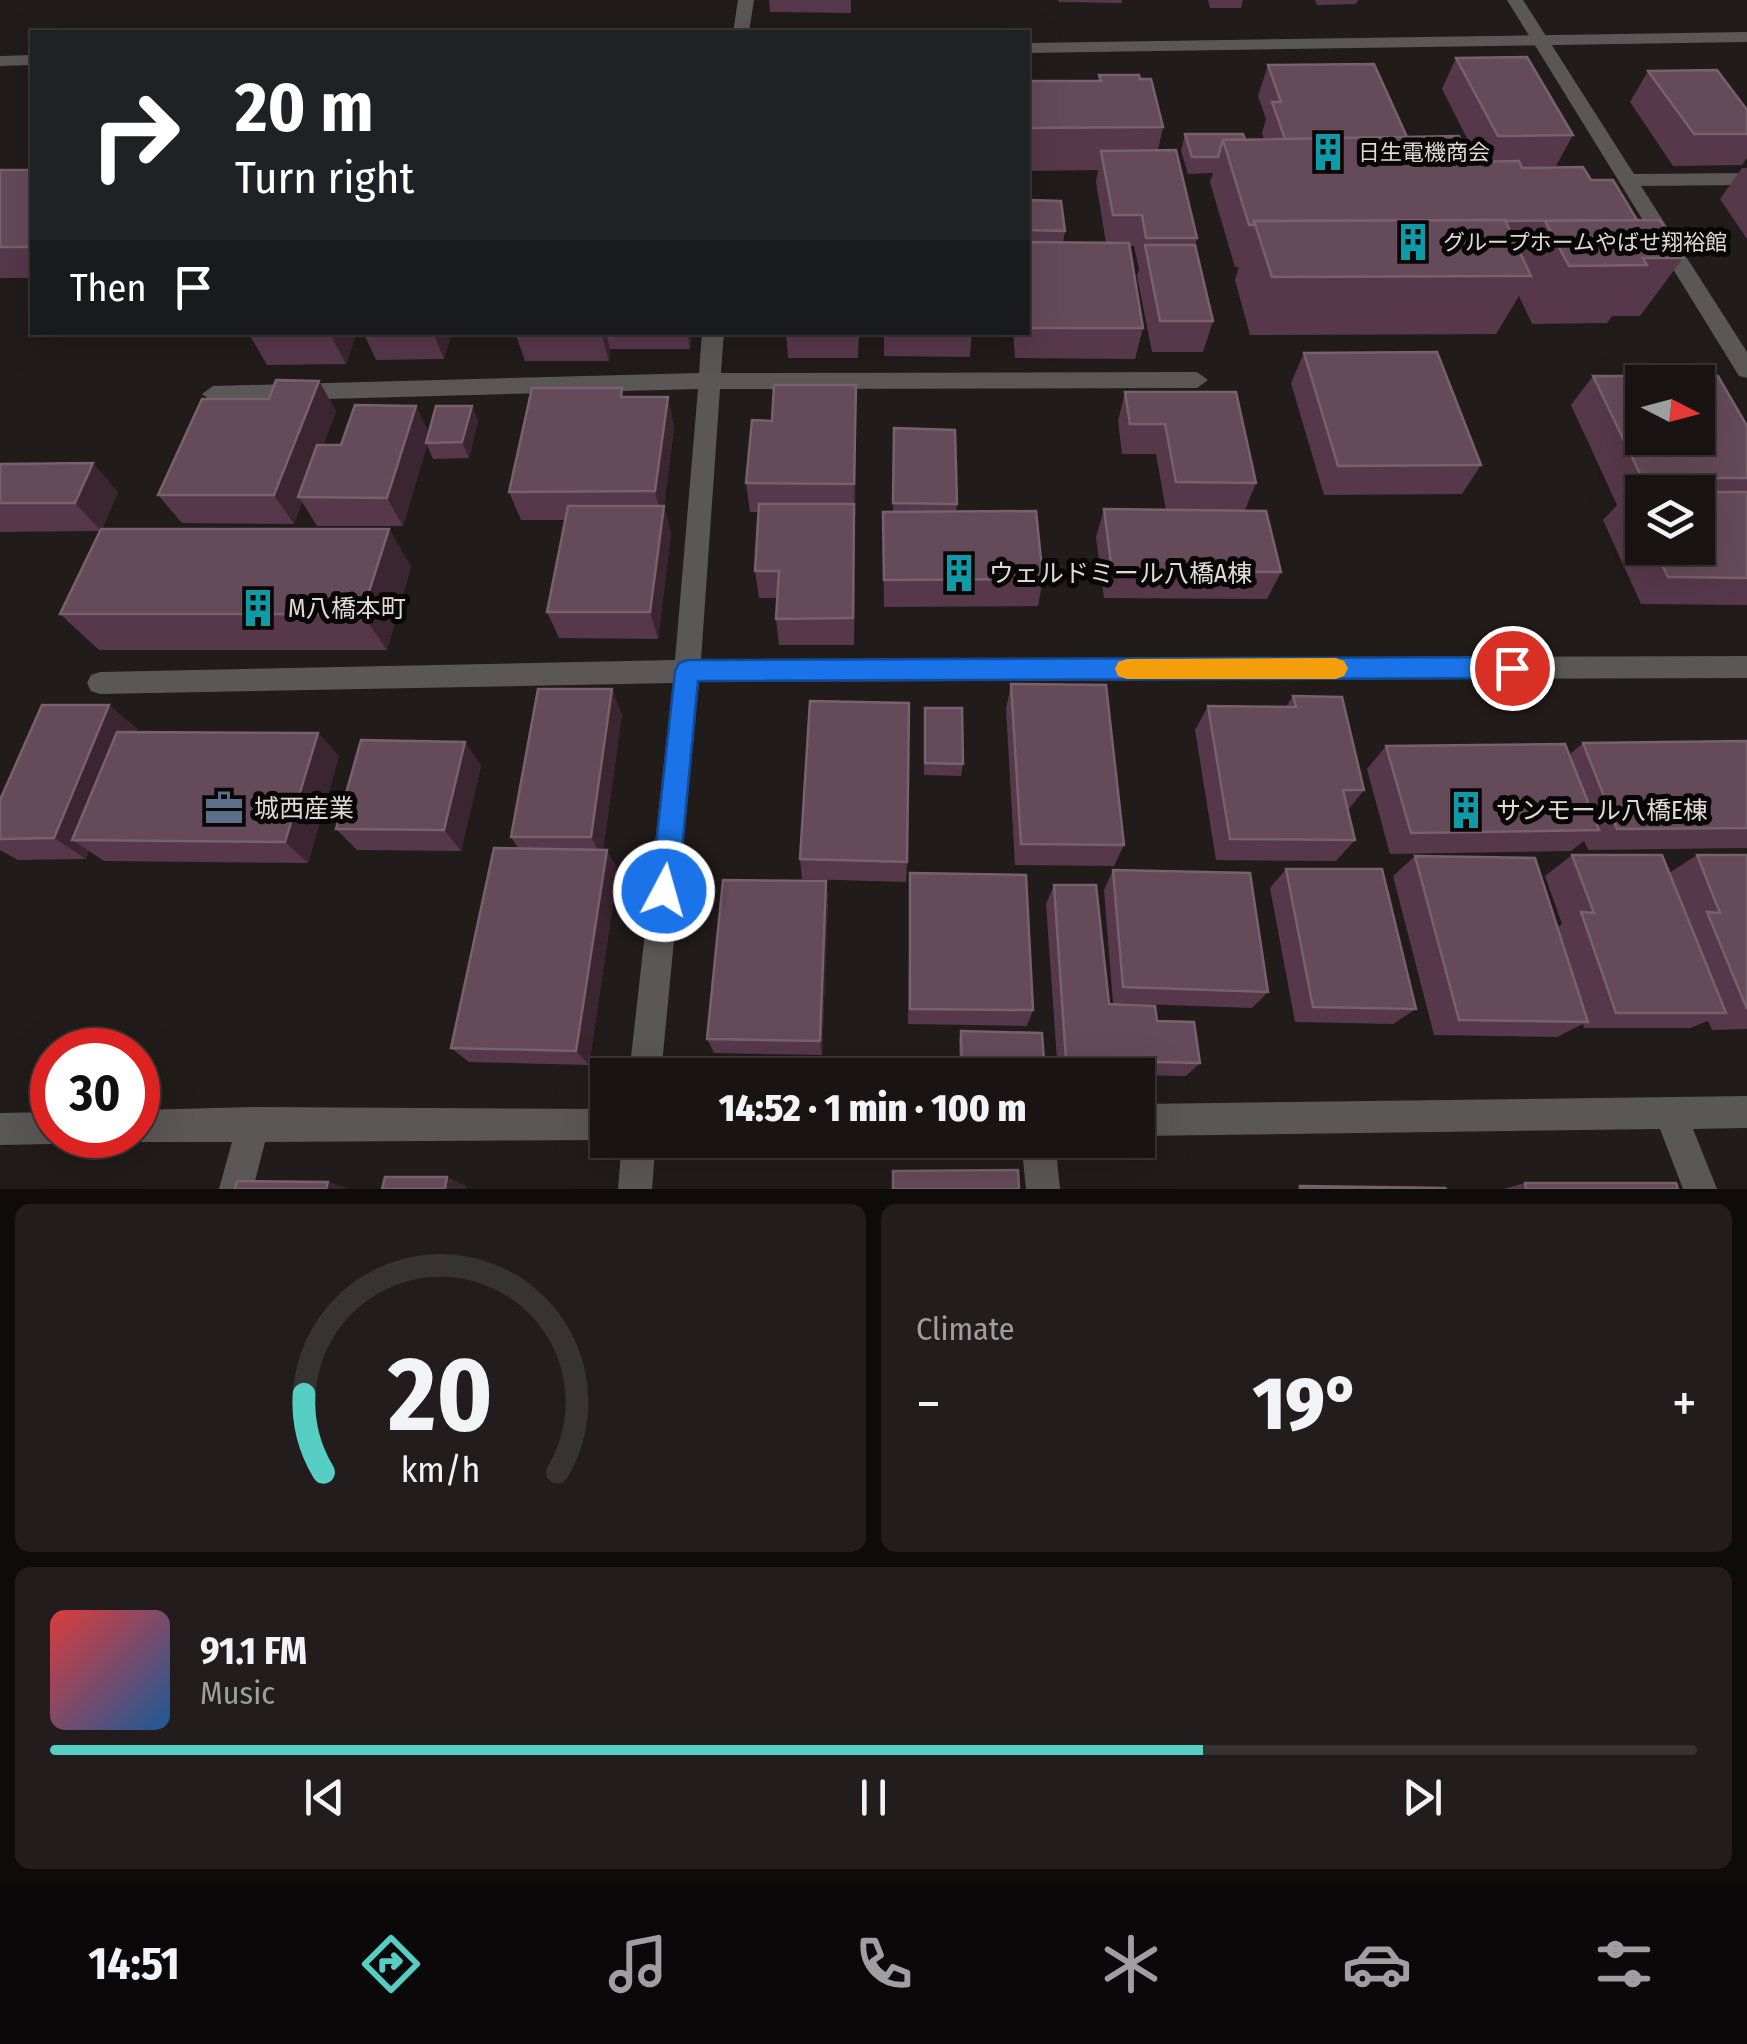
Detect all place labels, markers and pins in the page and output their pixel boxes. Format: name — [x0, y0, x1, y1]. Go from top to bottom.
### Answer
building icon: 日生電機商会 — [1307, 131, 1349, 173]
place label: 日生電機商会 — [1358, 139, 1490, 166]
building icon: グループホームやばせ翔裕館 — [1392, 221, 1434, 263]
place label: グループホームやばせ翔裕館 — [1443, 229, 1727, 256]
building icon: ウェルドミール八橋A棟 — [938, 552, 980, 594]
place label: ウェルドミール八橋A棟 — [989, 559, 1252, 589]
building icon: M八橋本町 — [237, 587, 279, 629]
place label: M八橋本町 — [288, 594, 406, 624]
pin — [1470, 626, 1555, 711]
office icon: 城西産業 — [203, 787, 245, 829]
building icon: サンモール八橋E棟 — [1445, 789, 1487, 831]
place label: 城西産業 — [254, 794, 354, 824]
place label: サンモール八橋E棟 — [1496, 796, 1708, 826]

